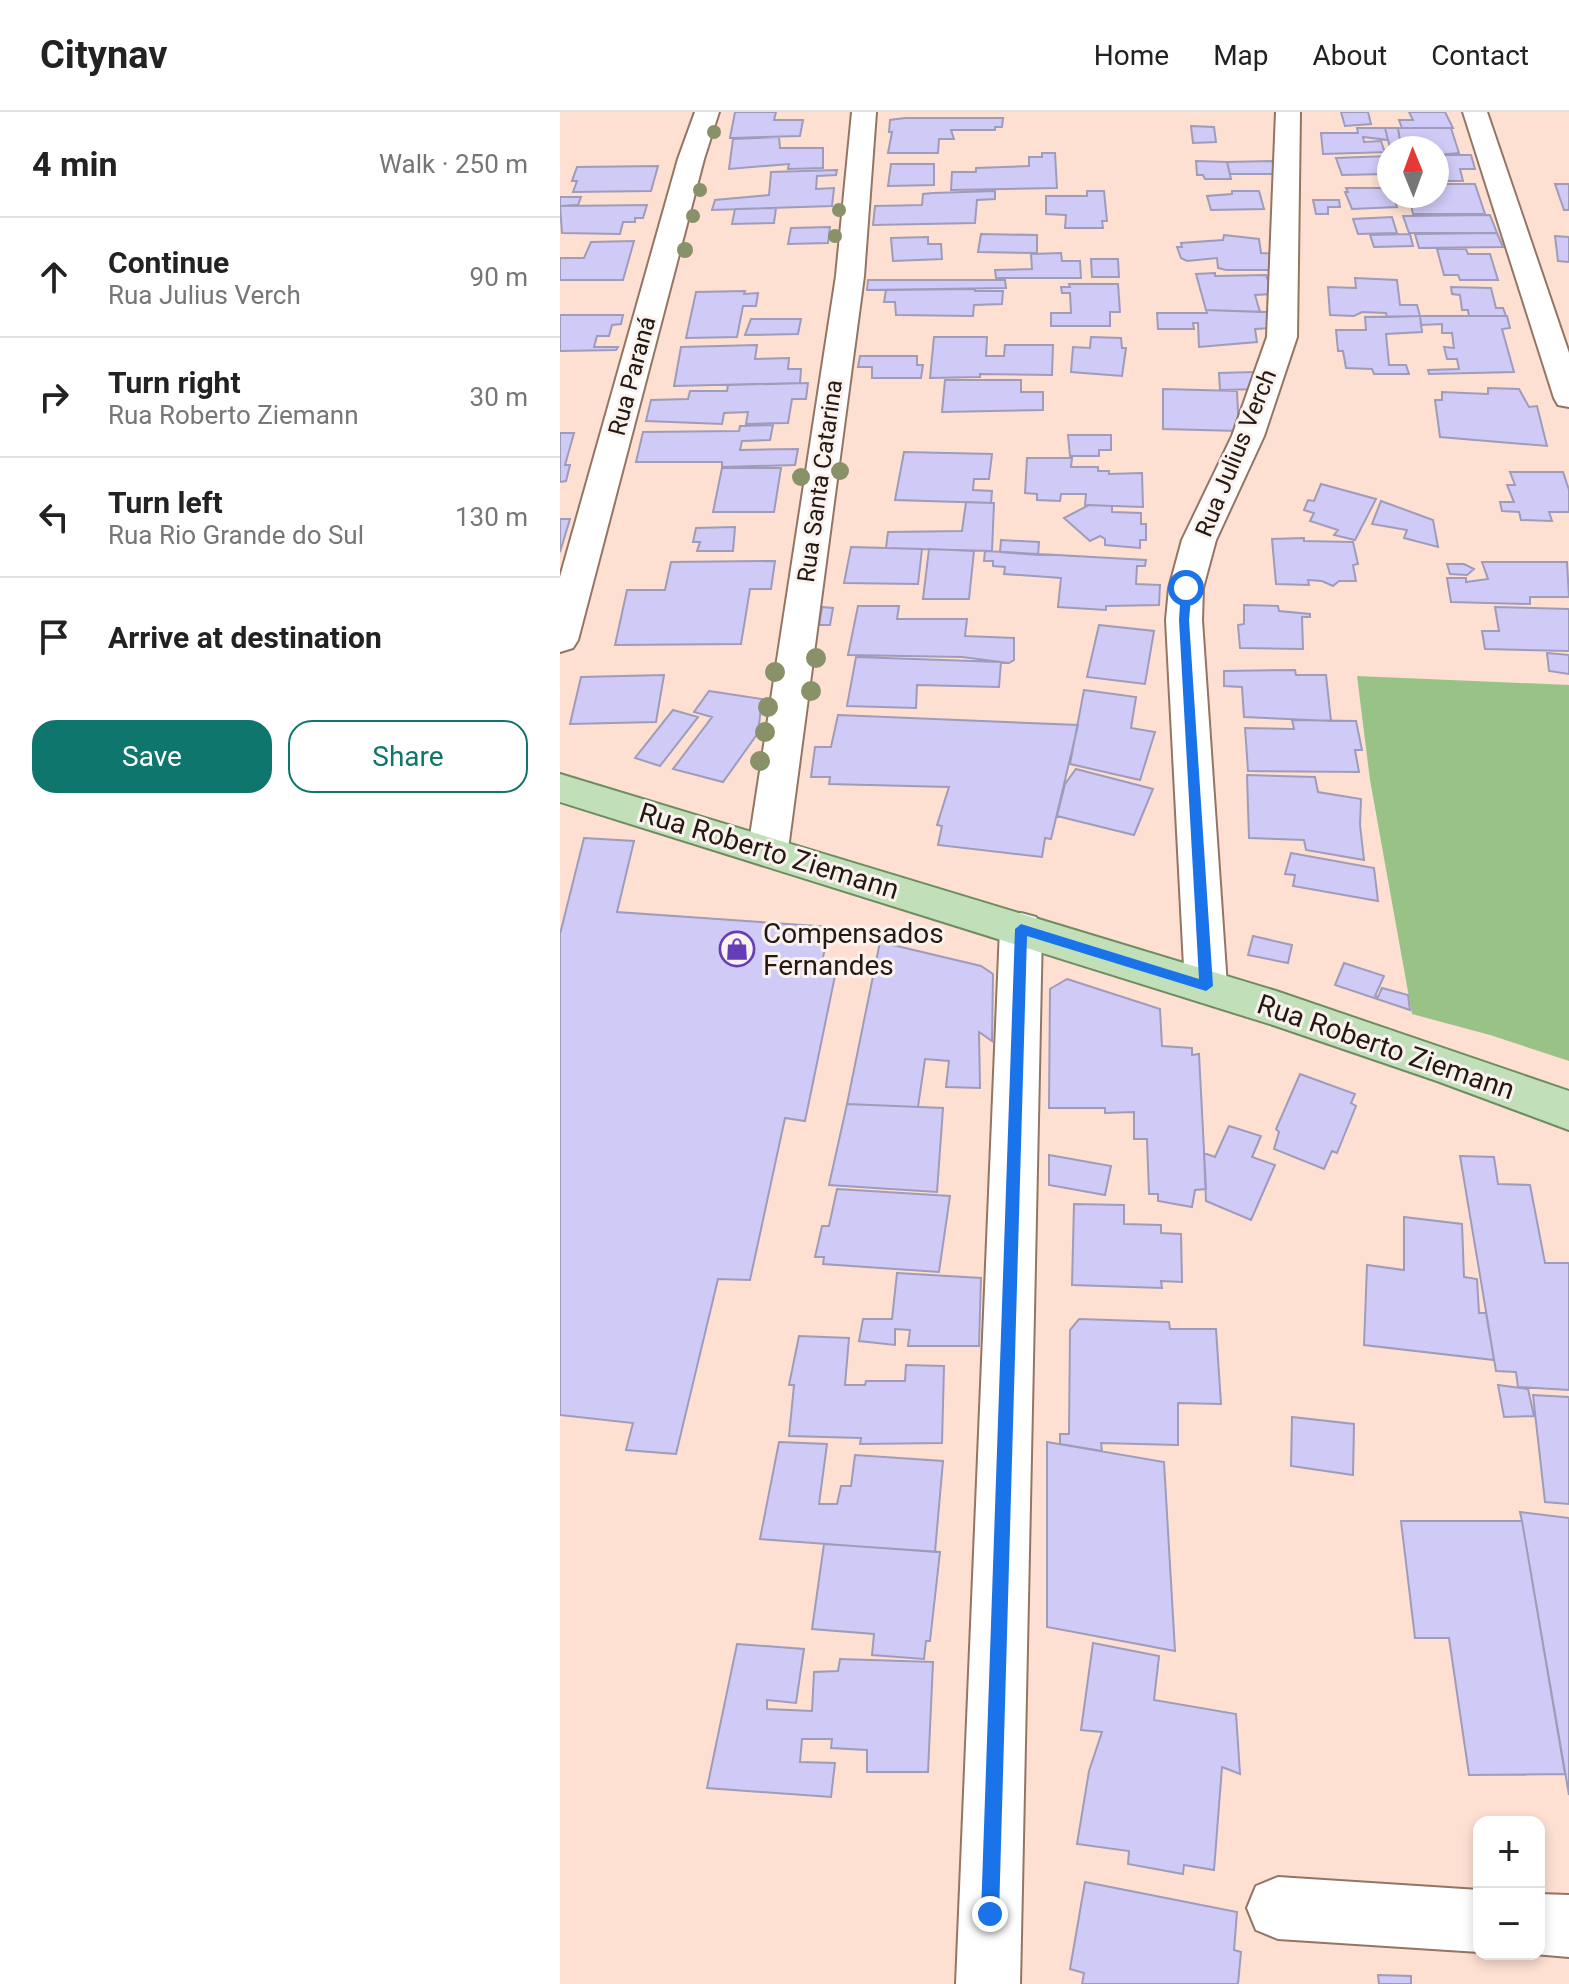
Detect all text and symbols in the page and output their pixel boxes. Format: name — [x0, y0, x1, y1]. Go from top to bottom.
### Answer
text: Citynav — [40, 33, 168, 77]
text: Home — [1094, 39, 1169, 72]
text: Map — [1213, 39, 1269, 72]
text: About — [1313, 39, 1387, 72]
text: Contact — [1431, 39, 1529, 72]
north arrow — [1377, 136, 1449, 208]
text: 4 min — [32, 144, 117, 184]
text: Walk · 250 m — [379, 149, 528, 179]
text: Continue — [108, 245, 229, 280]
icon: ahead — [32, 255, 76, 299]
text: 90 m — [470, 262, 528, 292]
text: Rua Julius Verch — [108, 280, 301, 310]
street label: Rua Paraná — [603, 313, 661, 439]
text: Turn right — [108, 365, 241, 400]
street label: Rua Julius Verch — [1190, 365, 1282, 541]
icon: right — [32, 375, 76, 419]
street label: Rua Santa Catarina — [792, 378, 848, 584]
text: 30 m — [470, 382, 528, 412]
text: Rua Roberto Ziemann — [108, 400, 359, 430]
text: Turn left — [108, 485, 223, 520]
icon: left — [32, 495, 76, 539]
text: 130 m — [455, 502, 528, 532]
text: Rua Rio Grande do Sul — [108, 520, 364, 550]
route start — [1168, 570, 1204, 606]
icon: arrive — [32, 615, 76, 659]
text: Arrive at destination — [108, 620, 382, 655]
button: Save — [32, 720, 272, 793]
button: Share — [288, 720, 528, 793]
street label: Rua Roberto Ziemann — [635, 796, 903, 906]
place label: Compensados Fernandes — [763, 917, 944, 982]
shop icon: Compensados Fernandes — [718, 930, 756, 968]
street label: Rua Roberto Ziemann — [1253, 987, 1519, 1107]
map controls — [1473, 1816, 1545, 1960]
button: + — [1473, 1816, 1545, 1888]
button: − — [1473, 1888, 1545, 1960]
route end — [972, 1896, 1008, 1932]

